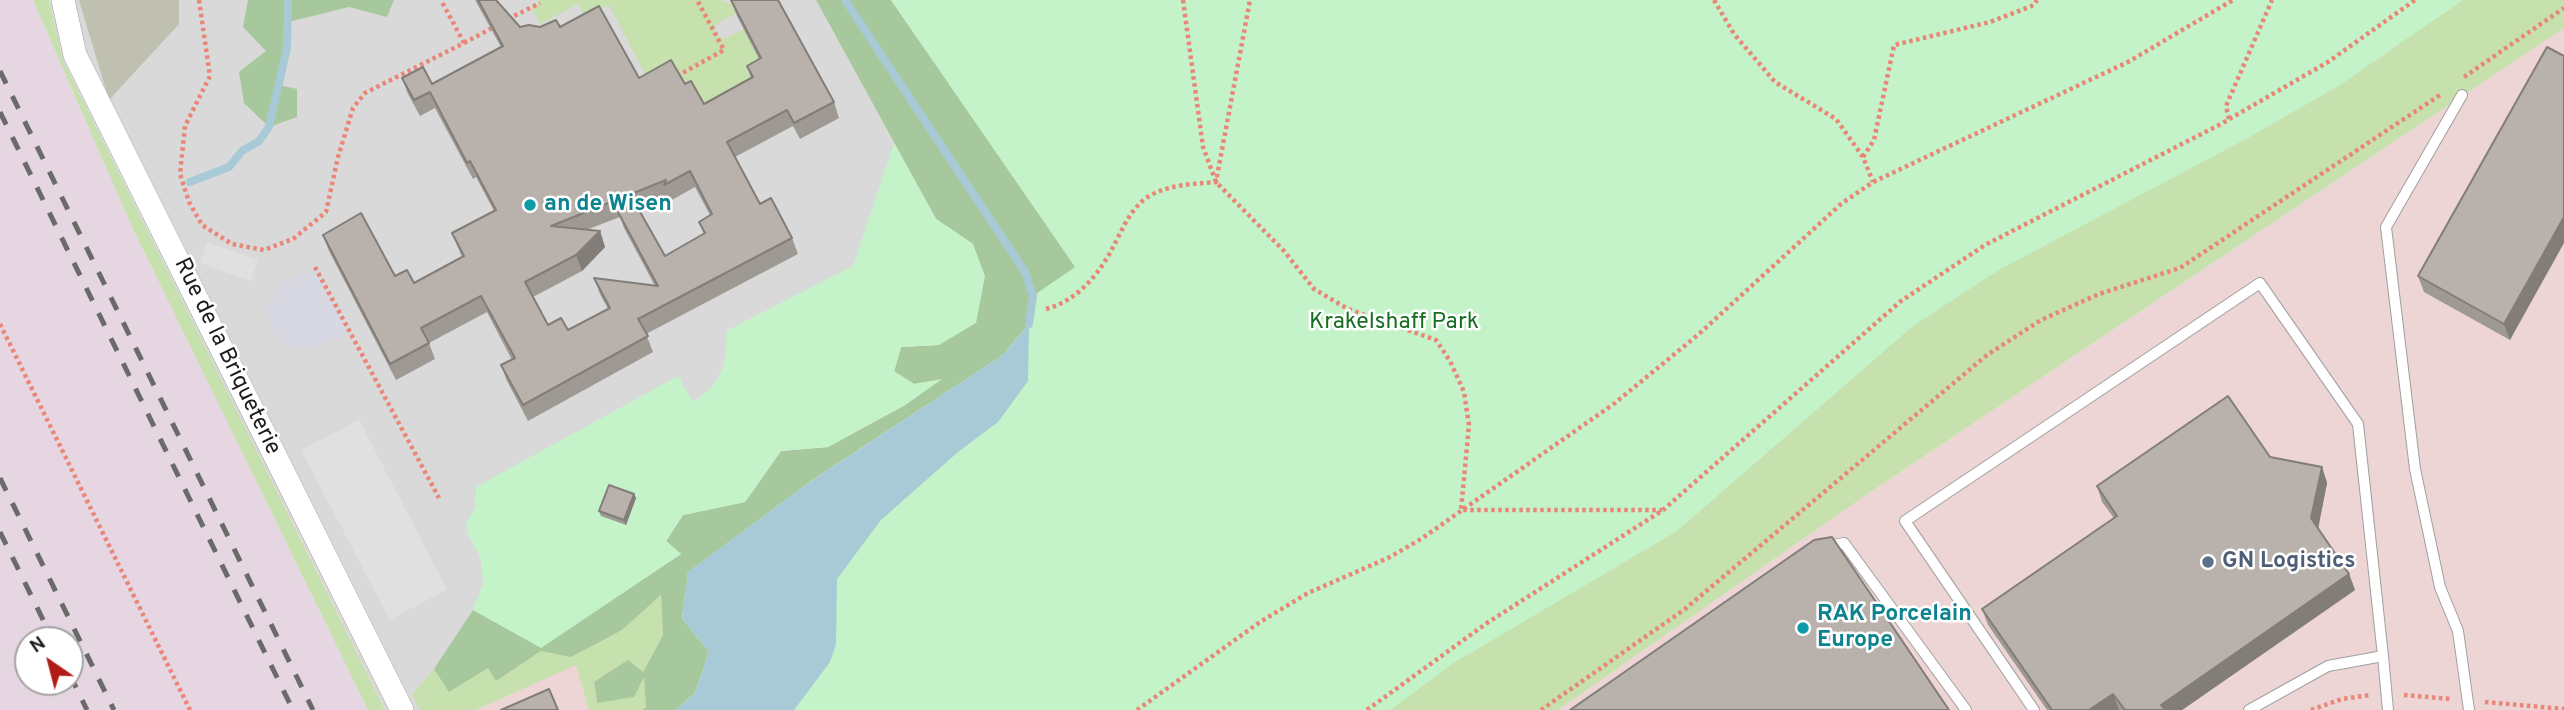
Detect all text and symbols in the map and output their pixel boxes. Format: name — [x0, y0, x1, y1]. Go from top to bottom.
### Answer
place label: an de Wisen — [544, 191, 672, 219]
marker: an de Wisen — [522, 197, 538, 213]
street label: Rue de la Briqueterie — [166, 254, 286, 460]
park label: Krakelshaff Park — [1309, 309, 1479, 337]
place label: GN Logistics — [2222, 548, 2356, 576]
marker: GN Logistics — [2200, 554, 2216, 570]
place label: RAK Porcelain Europe — [1817, 601, 1972, 655]
marker: RAK Porcelain Europe — [1795, 620, 1811, 636]
north arrow — [14, 626, 84, 696]
text: N — [26, 632, 51, 659]

